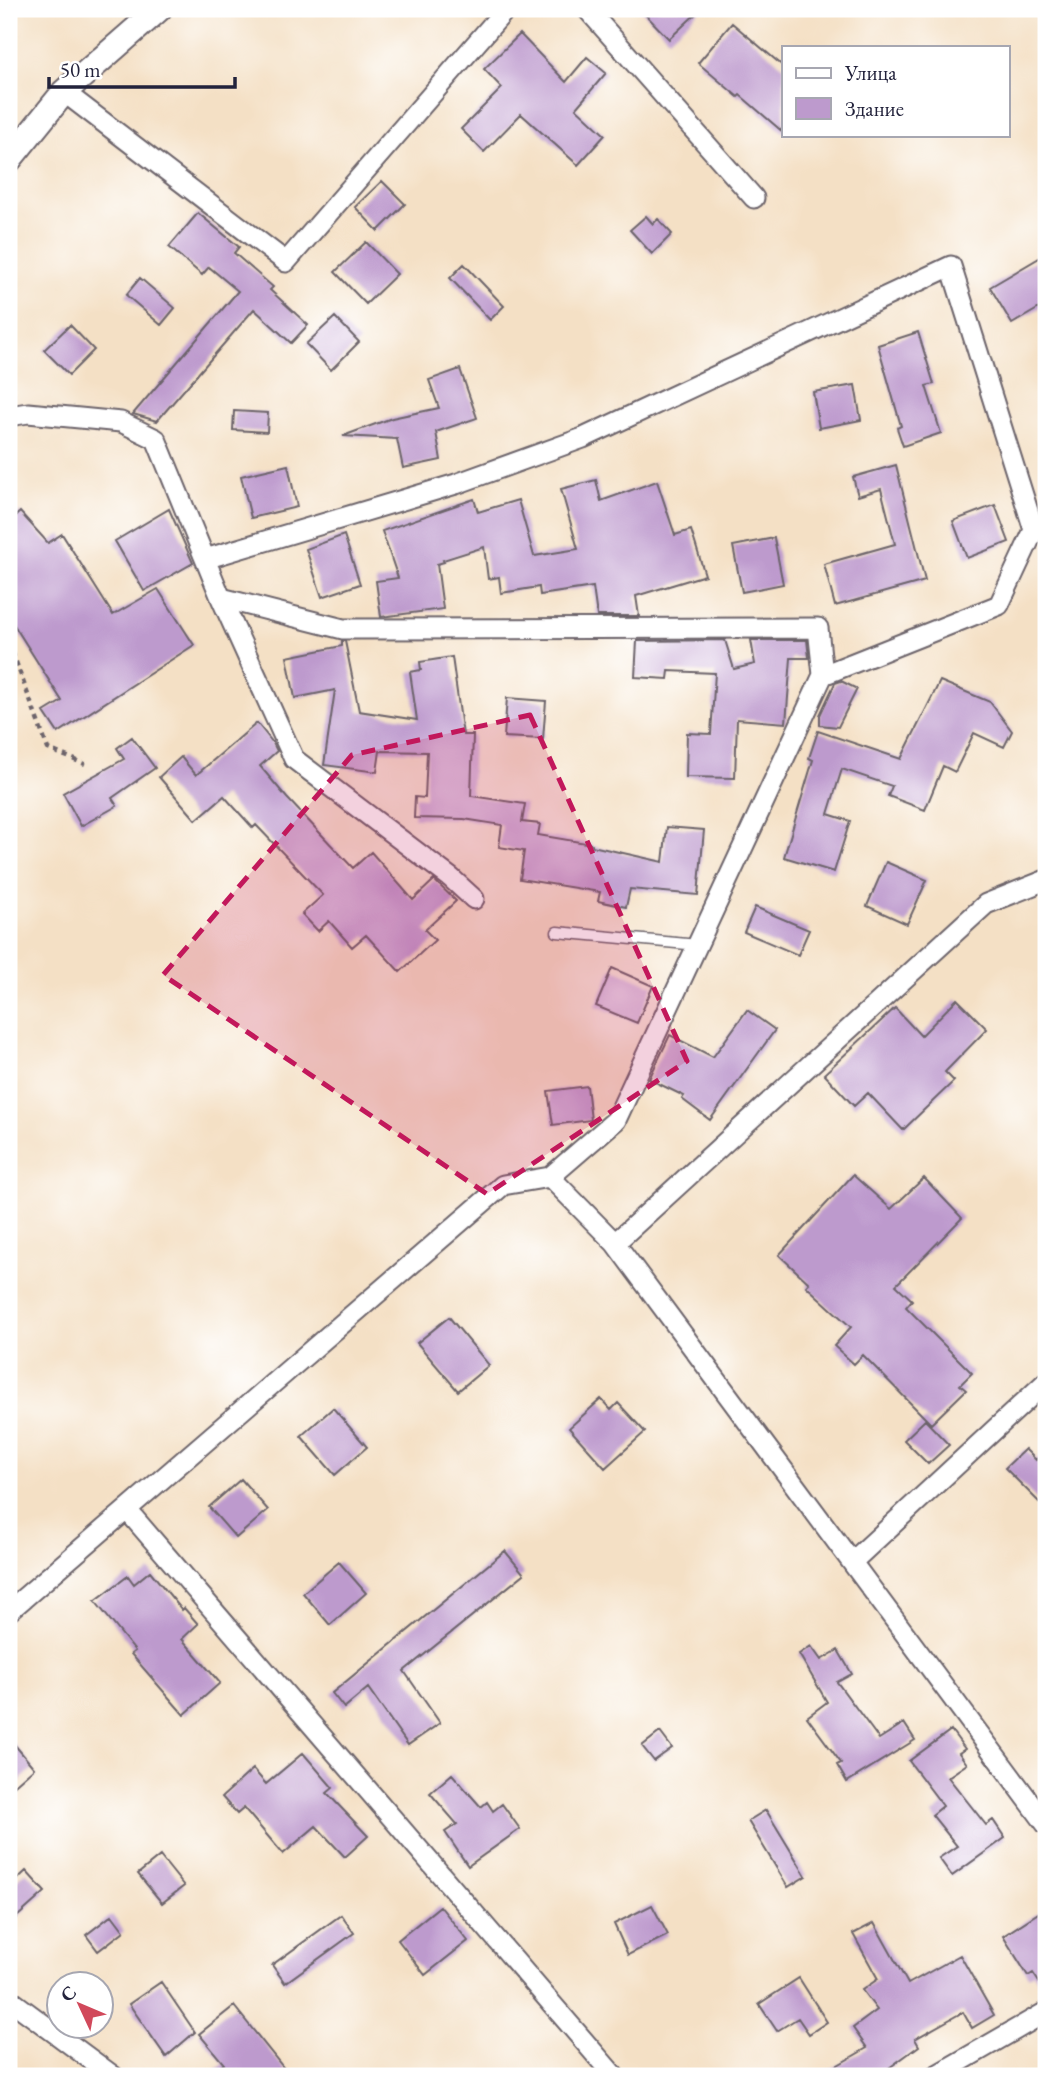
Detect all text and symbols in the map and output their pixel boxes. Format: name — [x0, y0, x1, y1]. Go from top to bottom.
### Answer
scale bar — [49, 46, 234, 90]
legend — [782, 46, 1010, 136]
text: 50 m — [60, 56, 101, 83]
text: Улица — [844, 59, 897, 86]
text: Здание — [845, 95, 904, 122]
north arrow — [46, 1969, 116, 2039]
text: С — [54, 1980, 82, 2007]

